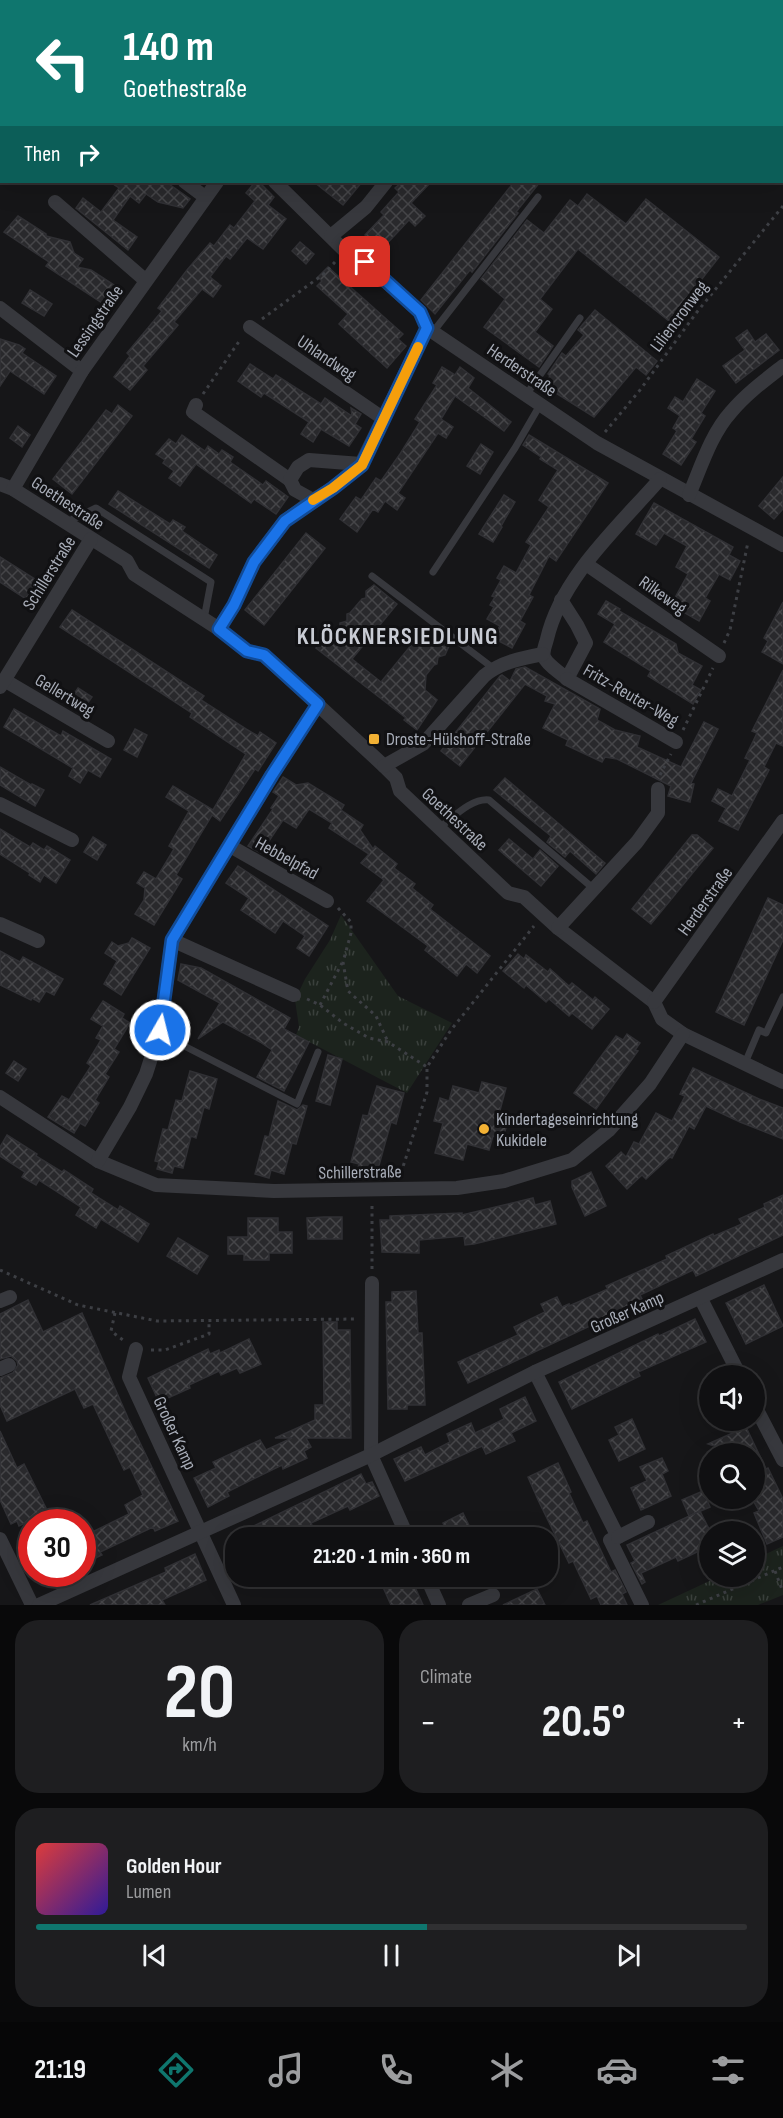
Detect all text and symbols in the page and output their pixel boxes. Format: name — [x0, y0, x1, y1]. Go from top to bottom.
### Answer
text: 140 m — [123, 22, 214, 73]
icon: left — [24, 24, 102, 102]
text: Goethestraße — [123, 73, 247, 105]
icon: right — [72, 138, 105, 171]
text: Then — [24, 141, 60, 168]
pin — [339, 236, 390, 287]
icon: arrive — [348, 245, 381, 278]
street label: Liliencronweg — [646, 277, 713, 356]
street label: Lessingstraße — [63, 281, 128, 361]
street label: Uhlandweg — [293, 331, 360, 386]
street label: Herderstraße — [483, 339, 561, 401]
street label: Goethestraße — [27, 472, 108, 535]
street label: Schillerstraße — [18, 532, 80, 614]
street label: Rilkeweg — [635, 572, 691, 619]
district label: KLÖCKNERSIEDLUNG — [297, 622, 499, 651]
street label: Fritz-Reuter-Weg — [579, 660, 682, 731]
street label: Gellertweg — [31, 670, 98, 721]
place label: Droste-Hülshoff-Straße — [386, 729, 531, 750]
marker: Droste-Hülshoff-Straße — [367, 732, 381, 746]
street label: Goethestraße — [417, 784, 492, 855]
street label: Hebbelpfad — [252, 833, 322, 884]
street label: Herderstraße — [674, 863, 737, 940]
position arrow — [128, 998, 192, 1062]
place label: Kindertageseinrichtung Kukidele — [496, 1109, 638, 1151]
marker: Kindertageseinrichtung Kukidele — [477, 1122, 491, 1136]
street label: Schillerstraße — [318, 1161, 402, 1184]
street label: Großer Kamp — [587, 1287, 667, 1338]
map controls — [699, 1365, 765, 1587]
button: sound — [699, 1365, 765, 1431]
street label: Großer Kamp — [149, 1393, 201, 1473]
button: search — [699, 1443, 765, 1509]
speed limit sign: 30 — [18, 1509, 96, 1587]
button: layers — [699, 1521, 765, 1587]
text: 21:20 · 1 min · 360 m — [313, 1543, 470, 1570]
text: 20 — [164, 1647, 235, 1740]
text: Climate — [420, 1665, 472, 1689]
text: 20.5° — [541, 1695, 626, 1750]
text: − — [420, 1703, 436, 1743]
text: + — [731, 1703, 747, 1743]
text: km/h — [182, 1733, 217, 1757]
text: Golden Hour — [126, 1853, 222, 1880]
text: Lumen — [126, 1880, 171, 1904]
icon: previous — [138, 1939, 171, 1972]
icon: pause — [375, 1939, 408, 1972]
icon: next — [612, 1939, 645, 1972]
icon: directions — [155, 2049, 197, 2091]
icon: music — [265, 2049, 307, 2091]
icon: phone — [375, 2049, 417, 2091]
icon: climate — [486, 2049, 528, 2091]
icon: car — [596, 2049, 638, 2091]
icon: filters — [707, 2049, 749, 2091]
text: 21:19 — [34, 2054, 86, 2086]

